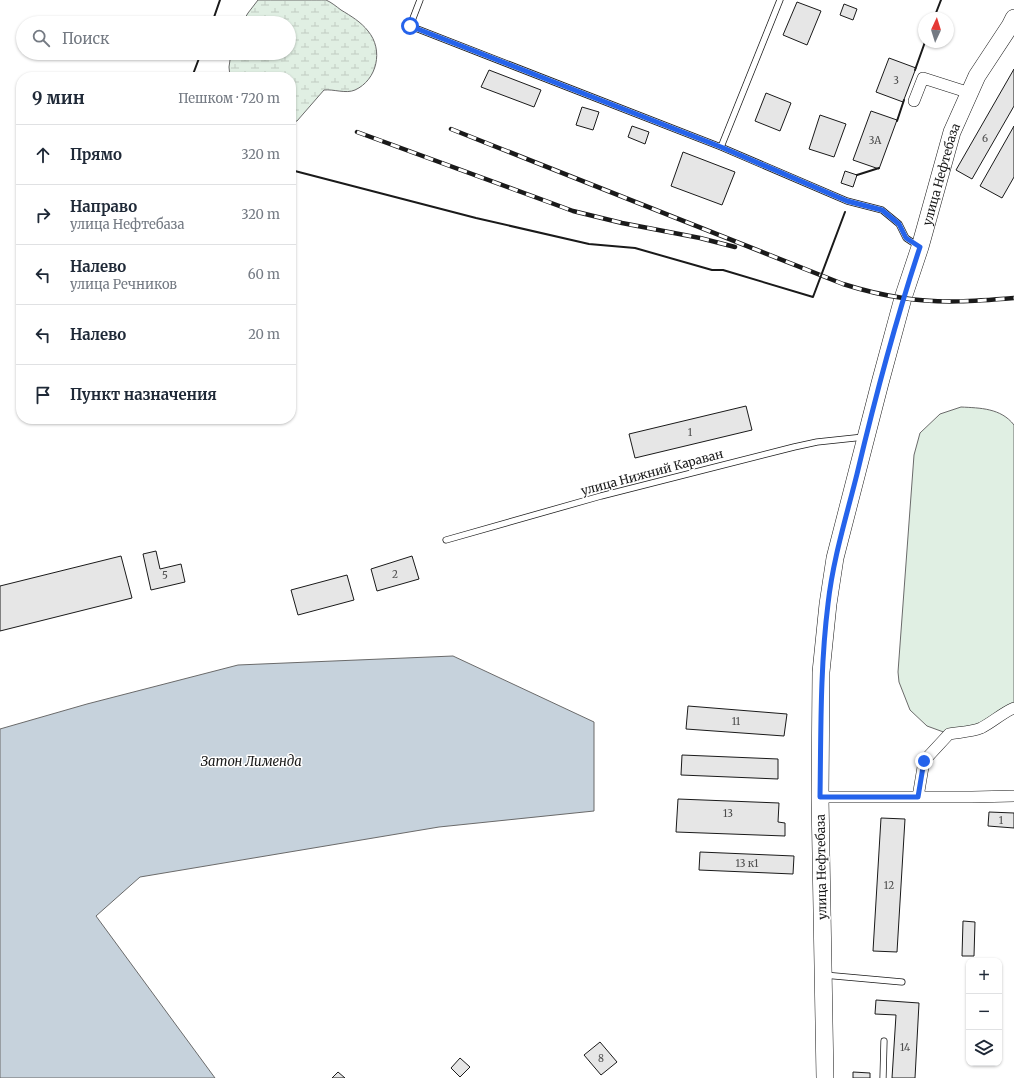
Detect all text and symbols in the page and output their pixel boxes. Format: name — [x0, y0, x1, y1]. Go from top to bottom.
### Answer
north arrow — [918, 12, 954, 48]
search box — [16, 16, 296, 60]
route start — [401, 17, 419, 35]
icon: search — [30, 27, 52, 49]
text: Поиск — [62, 29, 109, 48]
house number: 3 — [893, 74, 899, 87]
text: 9 мин — [32, 87, 85, 109]
text: Пешком · 720 m — [178, 90, 280, 107]
street label: улица Нефтебаза — [919, 120, 963, 227]
house number: 6 — [982, 132, 988, 145]
house number: 3А — [869, 134, 882, 147]
icon: ahead — [32, 144, 54, 166]
text: Прямо — [70, 145, 122, 164]
text: 320 m — [241, 146, 280, 163]
text: Направо — [70, 197, 137, 216]
icon: right — [32, 204, 54, 226]
text: 320 m — [241, 206, 280, 223]
text: улица Нефтебаза — [70, 216, 185, 233]
text: Налево — [70, 257, 126, 276]
icon: left — [32, 264, 54, 286]
text: 60 m — [248, 266, 280, 283]
text: улица Речников — [70, 276, 177, 293]
icon: left — [32, 324, 54, 346]
text: Налево — [70, 325, 126, 344]
text: 20 m — [248, 326, 280, 343]
icon: arrive — [32, 384, 54, 406]
text: Пункт назначения — [70, 385, 217, 404]
house number: 1 — [688, 426, 693, 439]
street label: улица Нижний Караван — [579, 446, 725, 498]
house number: 2 — [392, 568, 398, 581]
house number: 5 — [162, 569, 168, 582]
house number: 11 — [732, 715, 741, 728]
route end — [915, 752, 933, 770]
water label: Затон Лименда — [200, 753, 302, 770]
house number: 13 — [723, 807, 733, 820]
street label: улица Нефтебаза — [813, 813, 829, 920]
house number: 1 — [999, 814, 1004, 827]
house number: 13 к1 — [735, 857, 759, 870]
house number: 12 — [884, 879, 894, 892]
map controls — [966, 958, 1002, 1066]
button: + — [966, 958, 1002, 994]
button: − — [966, 994, 1002, 1030]
button: layers — [966, 1030, 1002, 1066]
house number: 14 — [900, 1041, 910, 1054]
house number: 8 — [598, 1052, 604, 1065]

